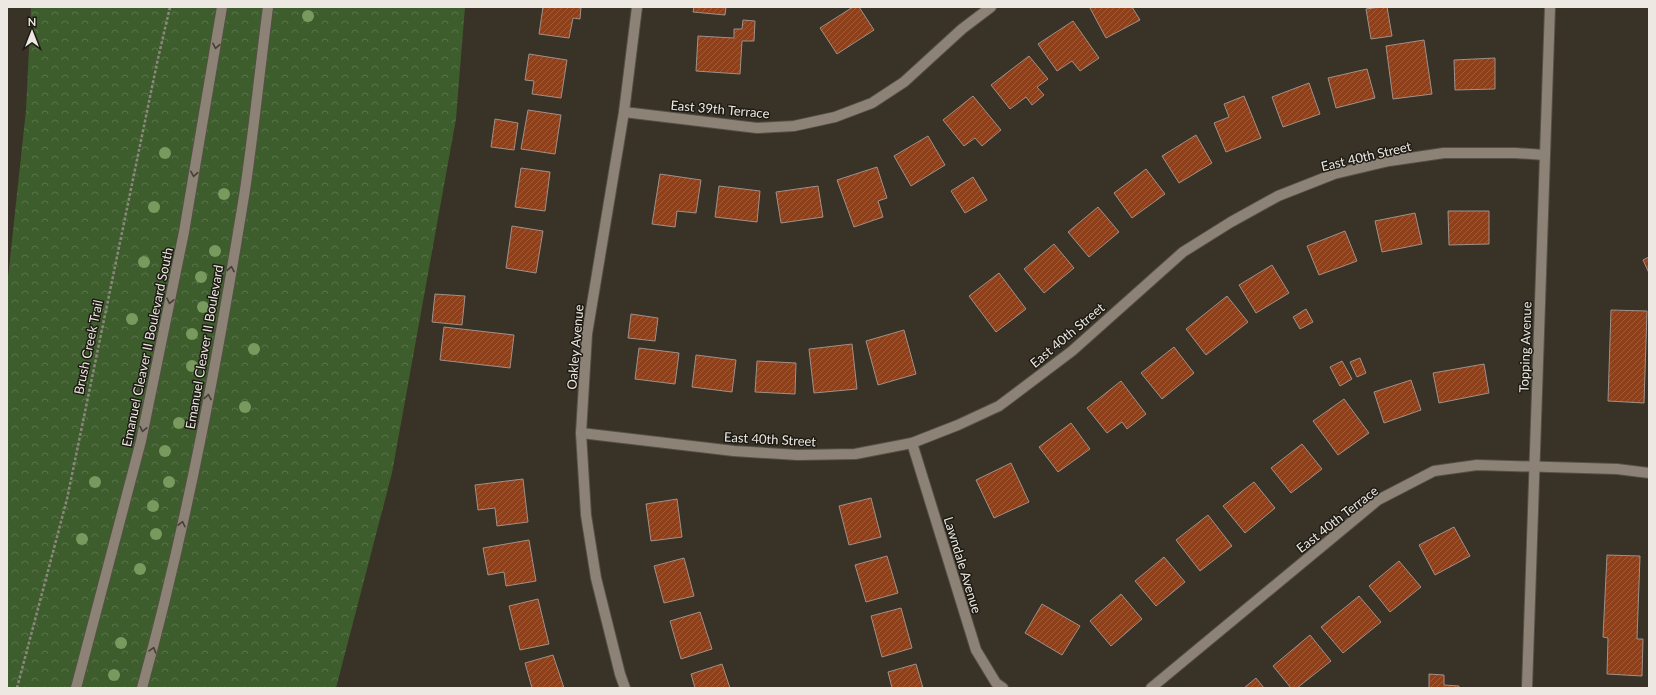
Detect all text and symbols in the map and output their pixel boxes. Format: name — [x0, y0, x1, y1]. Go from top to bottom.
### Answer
north arrow — [12, 12, 52, 52]
text: N — [28, 15, 36, 28]
one-way arrow — [212, 42, 221, 49]
street label: East 39th Terrace — [670, 97, 770, 121]
street label: East 40th Street — [1319, 138, 1413, 174]
one-way arrow — [190, 171, 199, 177]
street label: Emanuel Cleaver II Boulevard South — [118, 246, 176, 448]
street label: Emanuel Cleaver II Boulevard — [182, 264, 226, 430]
one-way arrow — [226, 265, 235, 272]
street label: Brush Creek Trail — [70, 298, 106, 396]
one-way arrow — [166, 298, 174, 305]
street label: East 40th Street — [1027, 299, 1108, 371]
street label: Topping Avenue — [1515, 301, 1535, 393]
street label: Oakley Avenue — [563, 304, 587, 390]
one-way arrow — [204, 393, 212, 400]
one-way arrow — [140, 426, 148, 432]
street label: East 40th Street — [724, 429, 817, 449]
street label: East 40th Terrace — [1293, 482, 1381, 556]
street label: Lawndale Avenue — [941, 515, 985, 615]
one-way arrow — [178, 521, 186, 527]
one-way arrow — [148, 647, 156, 654]

